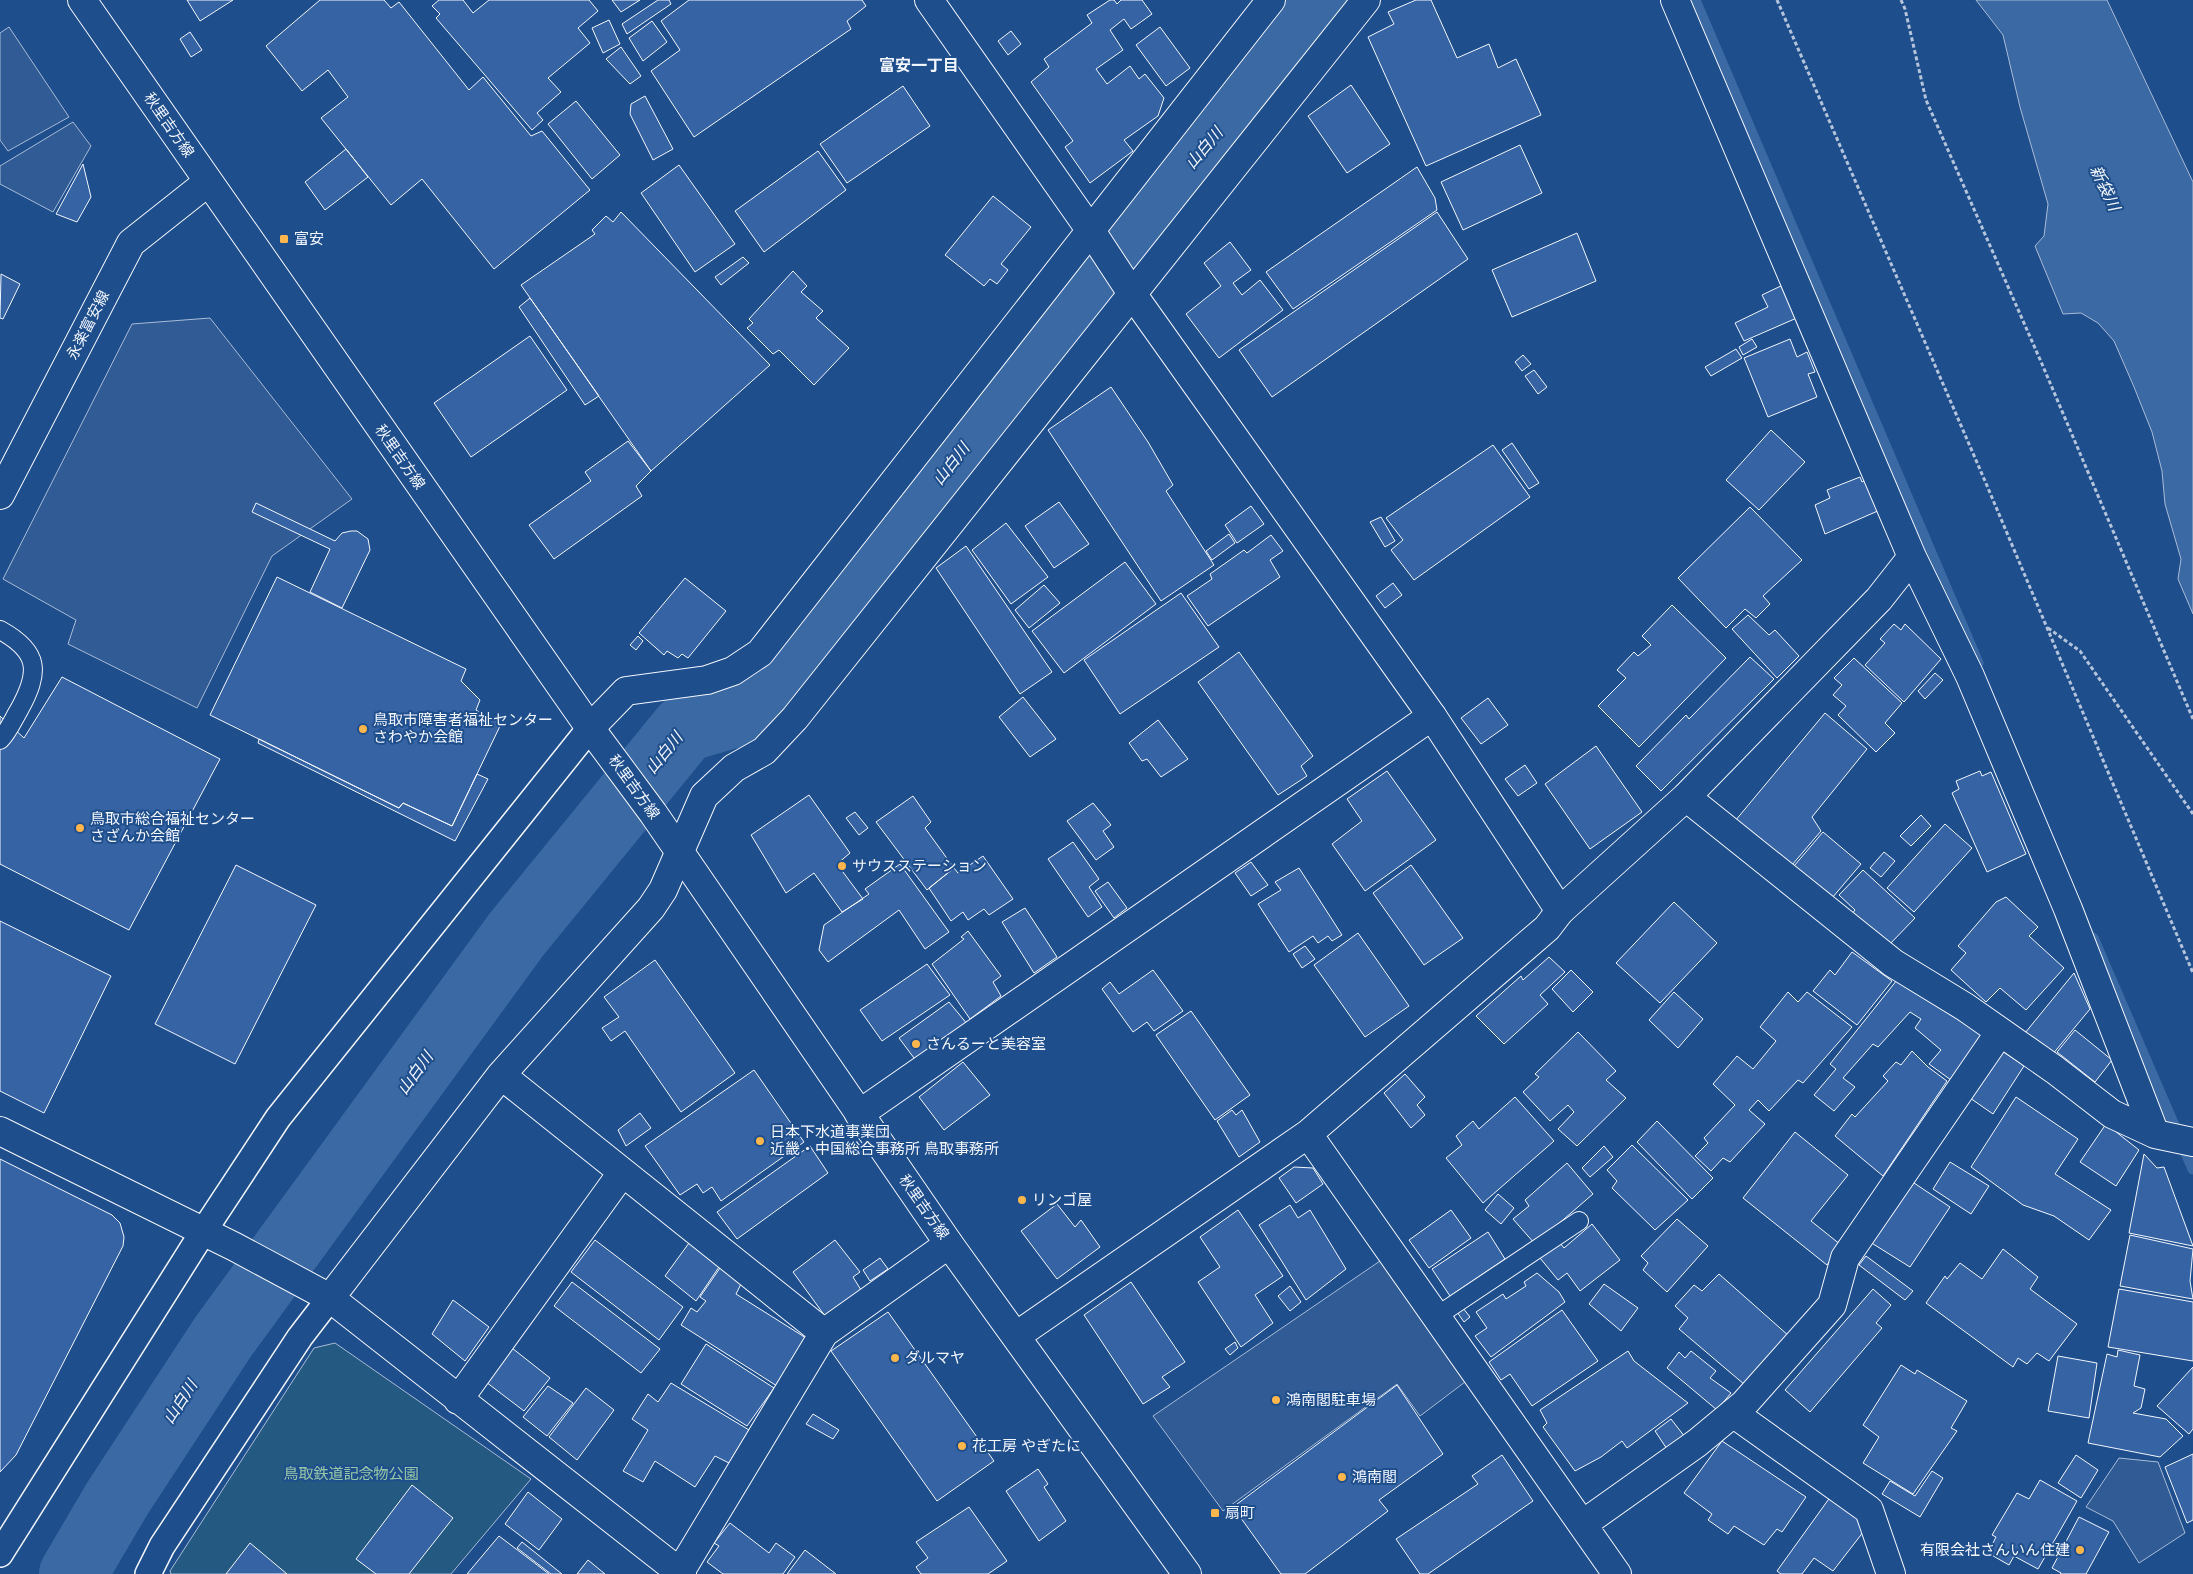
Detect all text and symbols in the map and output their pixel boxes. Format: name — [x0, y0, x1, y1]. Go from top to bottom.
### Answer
district label: 富安一丁目 — [879, 55, 959, 76]
street label: 秋里吉方線 — [139, 89, 199, 161]
water label: 山白川 — [1181, 121, 1229, 173]
water label: 新袋川 — [2085, 162, 2126, 216]
place label: 富安 — [294, 229, 324, 249]
marker: 富安 — [278, 233, 290, 245]
street label: 永楽富安線 — [62, 287, 114, 363]
street label: 秋里吉方線 — [370, 421, 430, 493]
water label: 山白川 — [928, 437, 975, 489]
place label: 鳥取市障害者福祉センター さわやか会館 — [373, 710, 553, 747]
marker: 鳥取市障害者福祉センター さわやか会館 — [357, 723, 369, 735]
water label: 山白川 — [641, 726, 689, 778]
street label: 秋里吉方線 — [604, 751, 664, 823]
place label: 鳥取市総合福祉センター さざんか会館 — [90, 809, 255, 846]
marker: 鳥取市総合福祉センター さざんか会館 — [74, 822, 86, 834]
place label: サウスステーション — [852, 856, 987, 876]
marker: サウスステーション — [836, 860, 848, 872]
place label: さんるーと美容室 — [926, 1034, 1046, 1054]
marker: さんるーと美容室 — [910, 1038, 922, 1050]
water label: 山白川 — [392, 1046, 439, 1099]
place label: 日本下水道事業団 近畿・中国総合事務所 鳥取事務所 — [770, 1122, 999, 1159]
marker: 日本下水道事業団 近畿・中国総合事務所 鳥取事務所 — [754, 1135, 766, 1147]
street label: 秋里吉方線 — [894, 1171, 954, 1243]
place label: リンゴ屋 — [1032, 1190, 1092, 1210]
marker: リンゴ屋 — [1016, 1194, 1028, 1206]
place label: ダルマヤ — [905, 1348, 965, 1368]
marker: ダルマヤ — [889, 1352, 901, 1364]
water label: 山白川 — [158, 1374, 203, 1428]
place label: 鴻南閣駐車場 — [1286, 1390, 1376, 1410]
marker: 鴻南閣駐車場 — [1270, 1394, 1282, 1406]
place label: 花工房 やぎたに — [972, 1436, 1081, 1456]
marker: 花工房 やぎたに — [956, 1440, 968, 1452]
park label: 鳥取鉄道記念物公園 — [283, 1464, 419, 1484]
place label: 鴻南閣 — [1352, 1467, 1397, 1487]
marker: 鴻南閣 — [1336, 1471, 1348, 1483]
place label: 扇町 — [1225, 1503, 1255, 1523]
marker: 扇町 — [1209, 1507, 1221, 1519]
place label: 有限会社さんいん住建 — [1920, 1540, 2070, 1560]
marker: 有限会社さんいん住建 — [2074, 1544, 2086, 1556]

